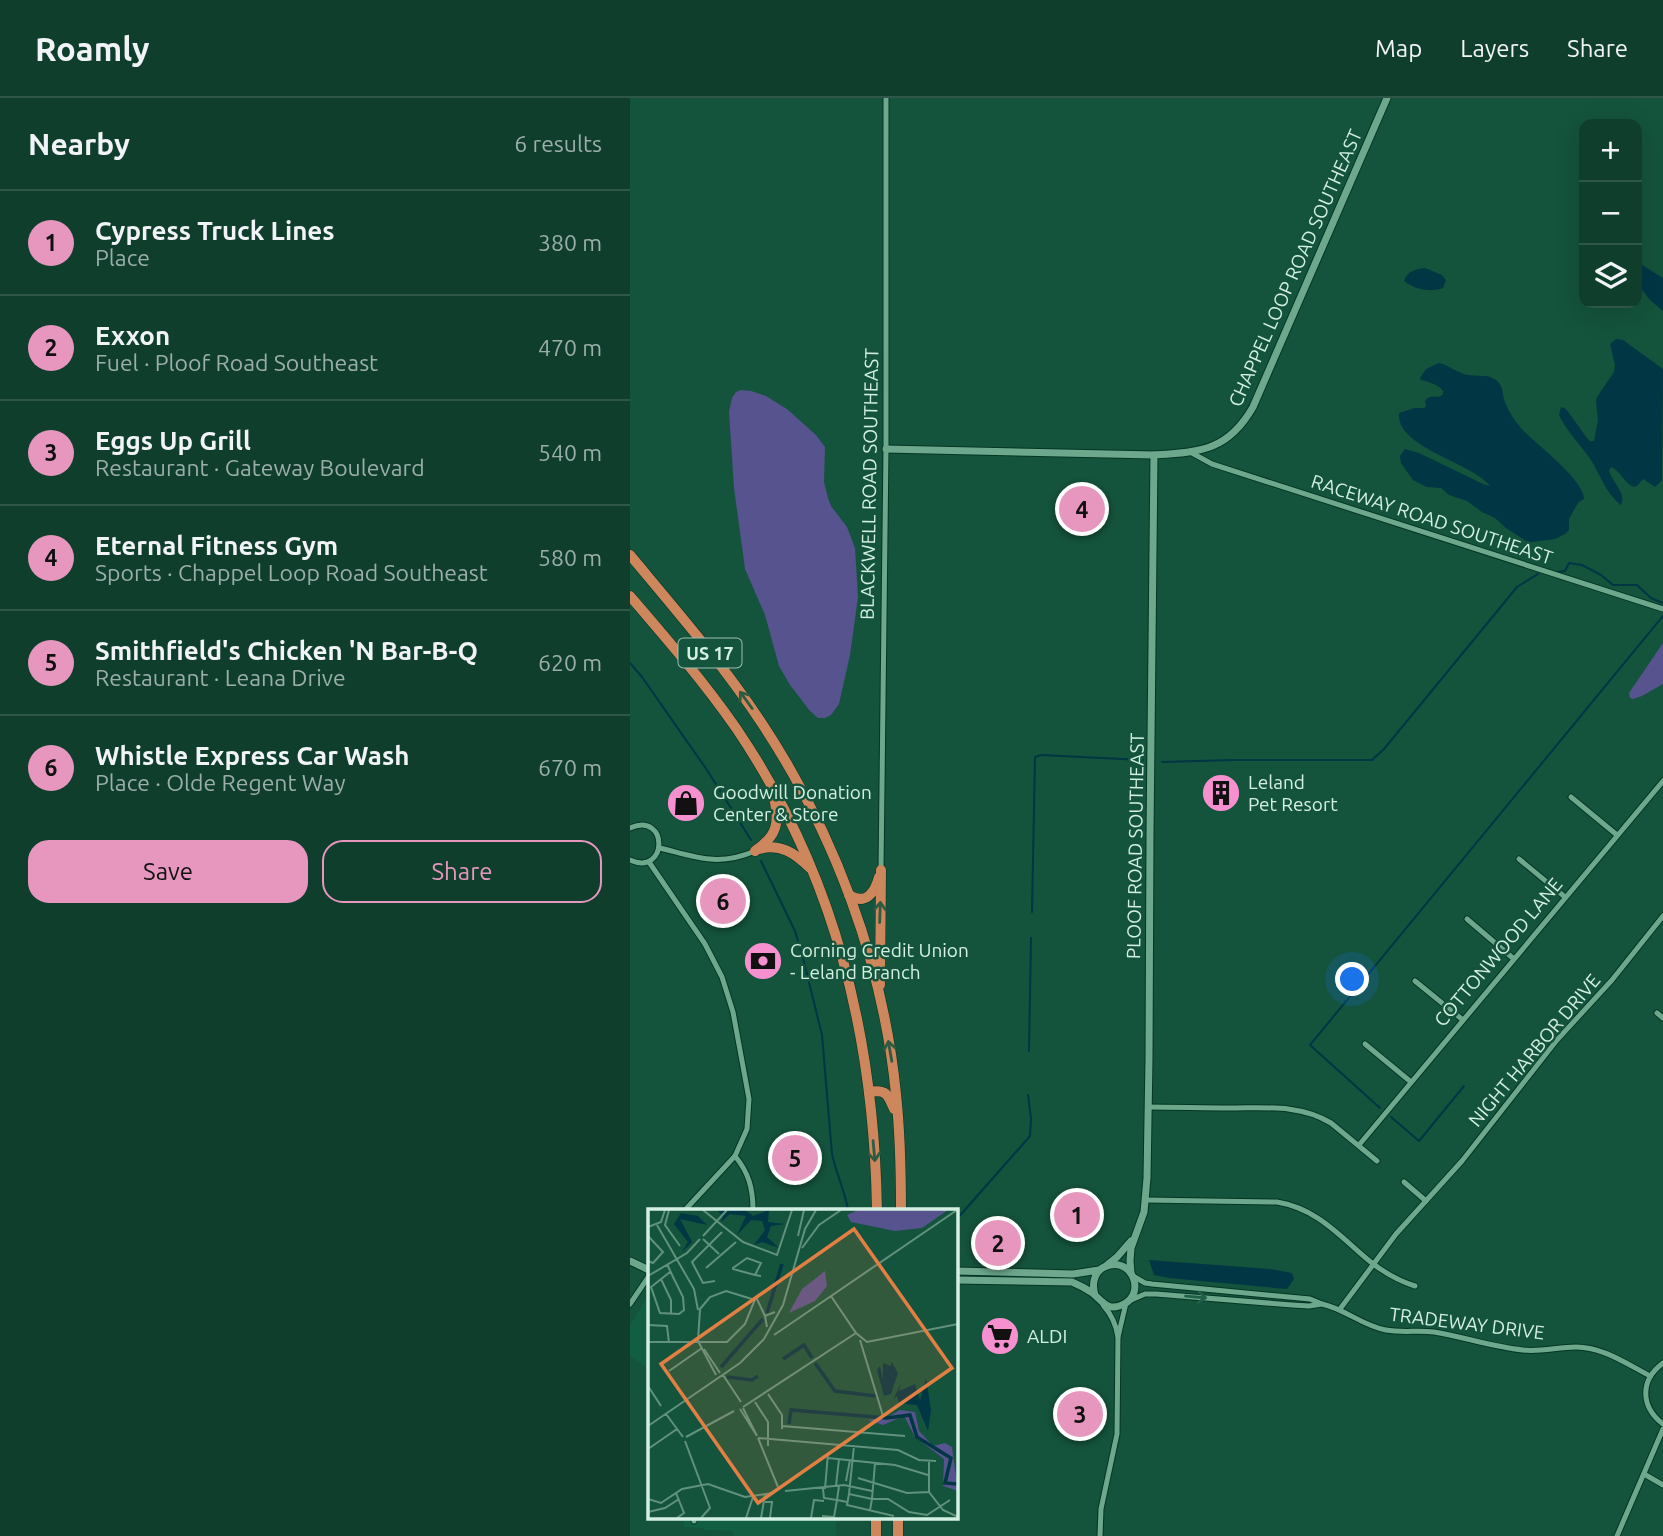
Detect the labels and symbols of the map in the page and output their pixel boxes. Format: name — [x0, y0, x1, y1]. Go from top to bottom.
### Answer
street label: CHAPPEL LOOP ROAD SOUTHEAST — [1224, 126, 1366, 410]
street label: BLACKWELL ROAD SOUTHEAST — [856, 347, 882, 620]
street label: RACEWAY ROAD SOUTHEAST — [1308, 470, 1556, 569]
pin: 4 — [1059, 483, 1105, 535]
road number: US 17 — [678, 638, 742, 668]
one-way arrow — [738, 691, 753, 710]
street label: PLOOF ROAD SOUTHEAST — [1122, 732, 1148, 959]
place label: Leland Pet Resort — [1248, 771, 1338, 815]
building icon: Leland Pet Resort — [1200, 772, 1242, 814]
place label: Goodwill Donation Center & Store — [713, 781, 872, 825]
shop icon: Goodwill Donation Center & Store — [665, 782, 707, 824]
street label: COTTONWOOD LANE — [1429, 873, 1567, 1031]
pin: 6 — [700, 875, 746, 927]
one-way arrow — [874, 901, 887, 924]
place label: Corning Credit Union - Leland Branch — [790, 939, 969, 983]
bank icon: Corning Credit Union - Leland Branch — [742, 940, 784, 982]
your location — [1335, 962, 1369, 996]
street label: NIGHT HARBOR DRIVE — [1464, 969, 1604, 1131]
one-way arrow — [883, 1040, 896, 1063]
pin: 5 — [772, 1132, 818, 1184]
one-way arrow — [868, 1139, 881, 1162]
pin: 1 — [1054, 1189, 1100, 1241]
inset map — [648, 1209, 957, 1518]
pin: 2 — [975, 1217, 1021, 1269]
one-way arrow — [1184, 1291, 1207, 1304]
street label: TRADEWAY DRIVE — [1388, 1303, 1546, 1343]
supermarket icon: ALDI — [979, 1315, 1021, 1357]
place label: ALDI — [1027, 1325, 1067, 1347]
pin: 3 — [1057, 1388, 1103, 1440]

